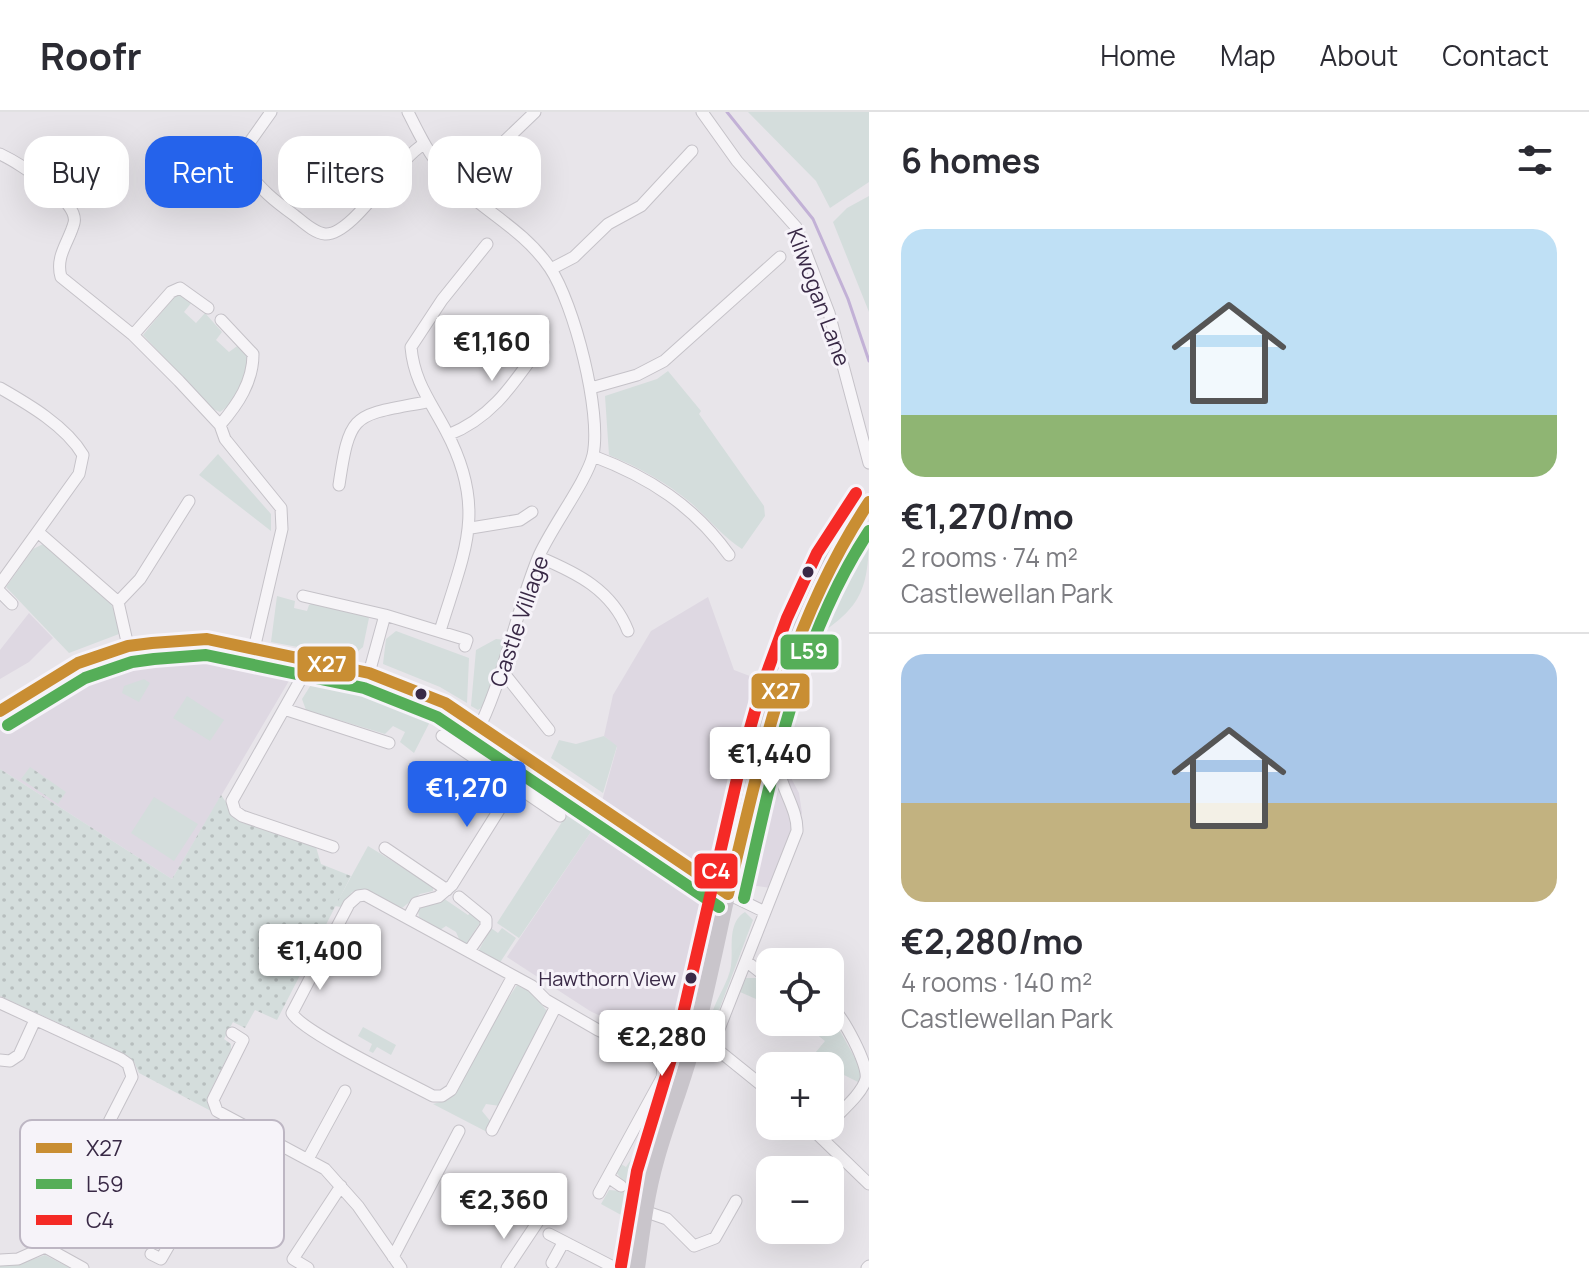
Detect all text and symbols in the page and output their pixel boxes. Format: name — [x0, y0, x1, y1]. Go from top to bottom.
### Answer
text: Roofr — [40, 29, 142, 81]
text: Home — [1100, 36, 1176, 74]
text: Map — [1220, 36, 1276, 74]
text: About — [1320, 36, 1398, 74]
text: Contact — [1442, 36, 1549, 74]
chip: Buy — [24, 136, 129, 208]
chip: Rent — [145, 136, 262, 208]
chip: Filters — [278, 136, 412, 208]
chip: New — [428, 136, 541, 208]
text: 6 homes — [901, 137, 1040, 183]
icon: filters — [1513, 138, 1557, 182]
street label: Kilwogan Lane — [780, 224, 858, 370]
icon: home — [1157, 281, 1301, 425]
pin: €1,160 — [427, 315, 557, 383]
text: €1,160 — [453, 323, 531, 359]
text: €1,270/mo — [901, 493, 1074, 539]
text: 2 rooms · 74 m² — [901, 539, 1078, 575]
street label: Castle Village — [483, 551, 556, 691]
unlabelled marker — [800, 564, 816, 580]
text: Castlewellan Park — [901, 575, 1113, 611]
line badge: L59 — [779, 633, 840, 671]
text: L59 — [790, 636, 828, 666]
line badge: X27 — [296, 645, 357, 683]
text: X27 — [307, 649, 347, 679]
line badge: X27 — [750, 672, 811, 710]
text: X27 — [761, 676, 801, 706]
unlabelled marker — [413, 686, 429, 702]
icon: home — [1157, 706, 1301, 850]
pin: €1,440 — [705, 727, 835, 795]
text: €1,440 — [728, 735, 812, 771]
pin: €1,270 — [402, 761, 532, 829]
text: €1,270 — [426, 769, 508, 805]
line badge: C4 — [693, 852, 739, 890]
text: C4 — [701, 856, 731, 886]
text: €2,280/mo — [901, 918, 1083, 964]
pin: €1,400 — [255, 924, 385, 992]
text: €1,400 — [277, 932, 363, 968]
map controls — [756, 948, 844, 1244]
button: locate — [756, 948, 844, 1036]
text: 4 rooms · 140 m² — [901, 964, 1092, 1000]
place label: Hawthorn View — [538, 965, 676, 992]
marker: Hawthorn View — [683, 970, 699, 986]
text: Castlewellan Park — [901, 1000, 1113, 1036]
pin: €2,280 — [597, 1010, 727, 1078]
text: €2,280 — [617, 1018, 707, 1054]
button: + — [756, 1052, 844, 1140]
legend — [20, 1120, 284, 1248]
text: X27 — [86, 1133, 123, 1163]
button: − — [756, 1156, 844, 1244]
text: L59 — [86, 1169, 124, 1199]
pin: €2,360 — [439, 1173, 569, 1241]
text: €2,360 — [459, 1181, 549, 1217]
text: C4 — [86, 1205, 114, 1235]

